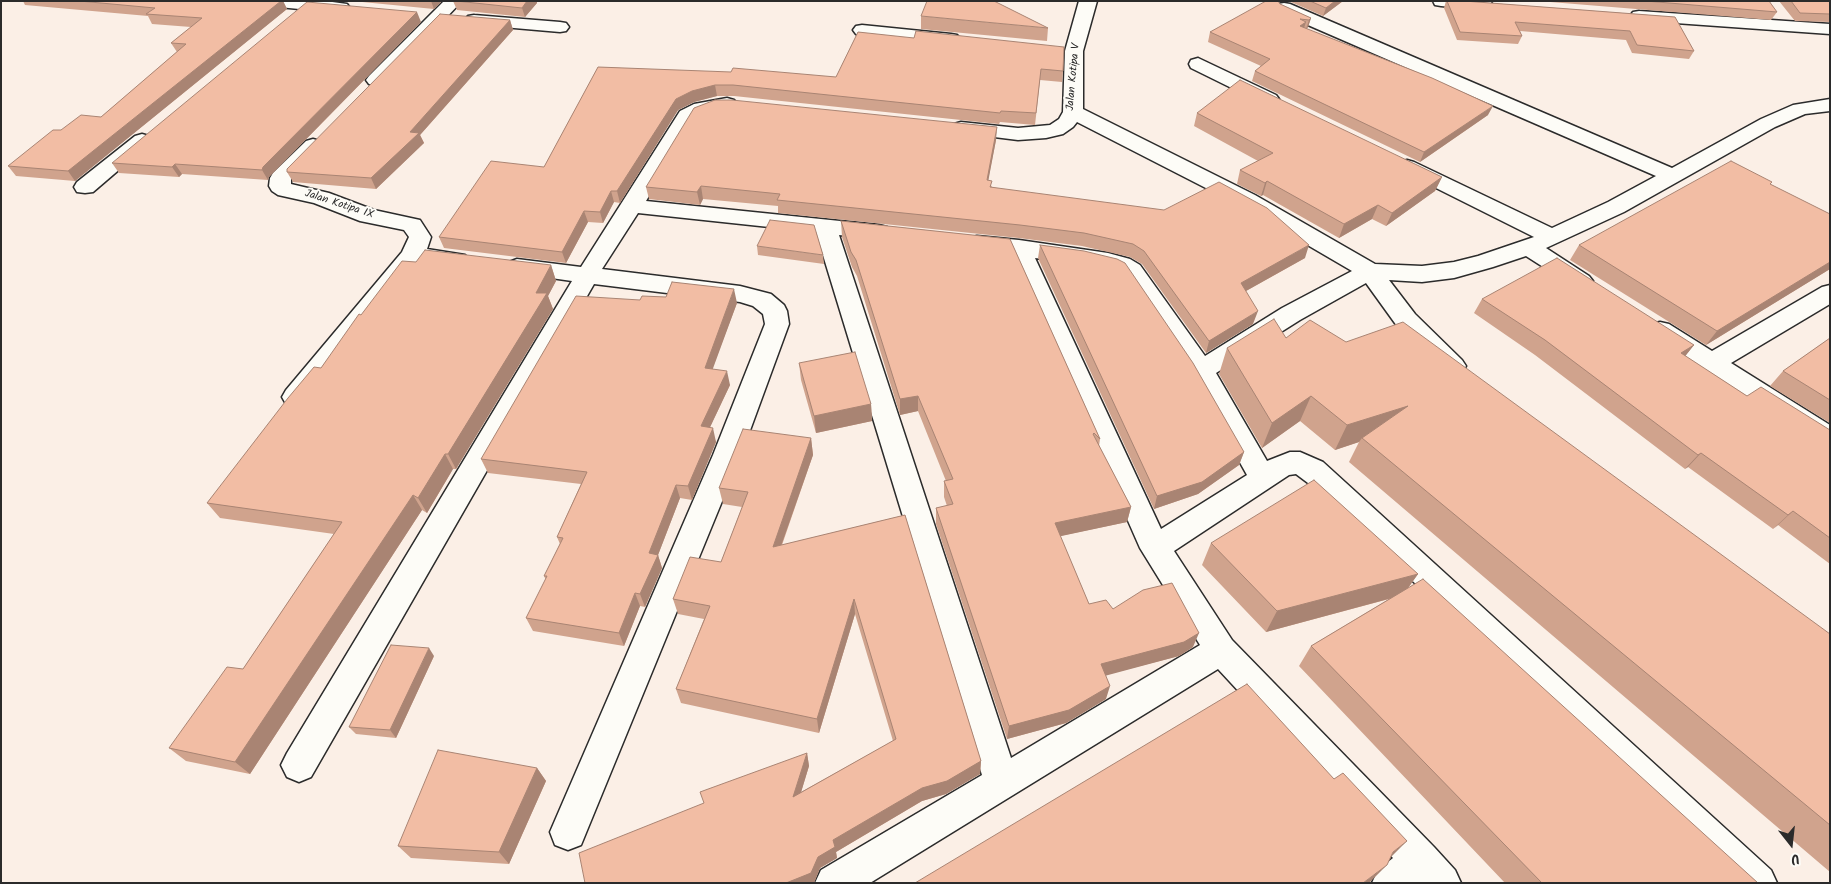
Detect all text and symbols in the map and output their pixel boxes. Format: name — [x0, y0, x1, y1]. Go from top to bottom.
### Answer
street label: Jalan Kotipa V — [1064, 43, 1084, 111]
street label: Jalan Kotipa IX — [303, 188, 375, 222]
north arrow — [1766, 819, 1816, 869]
text: U — [1788, 847, 1802, 870]

